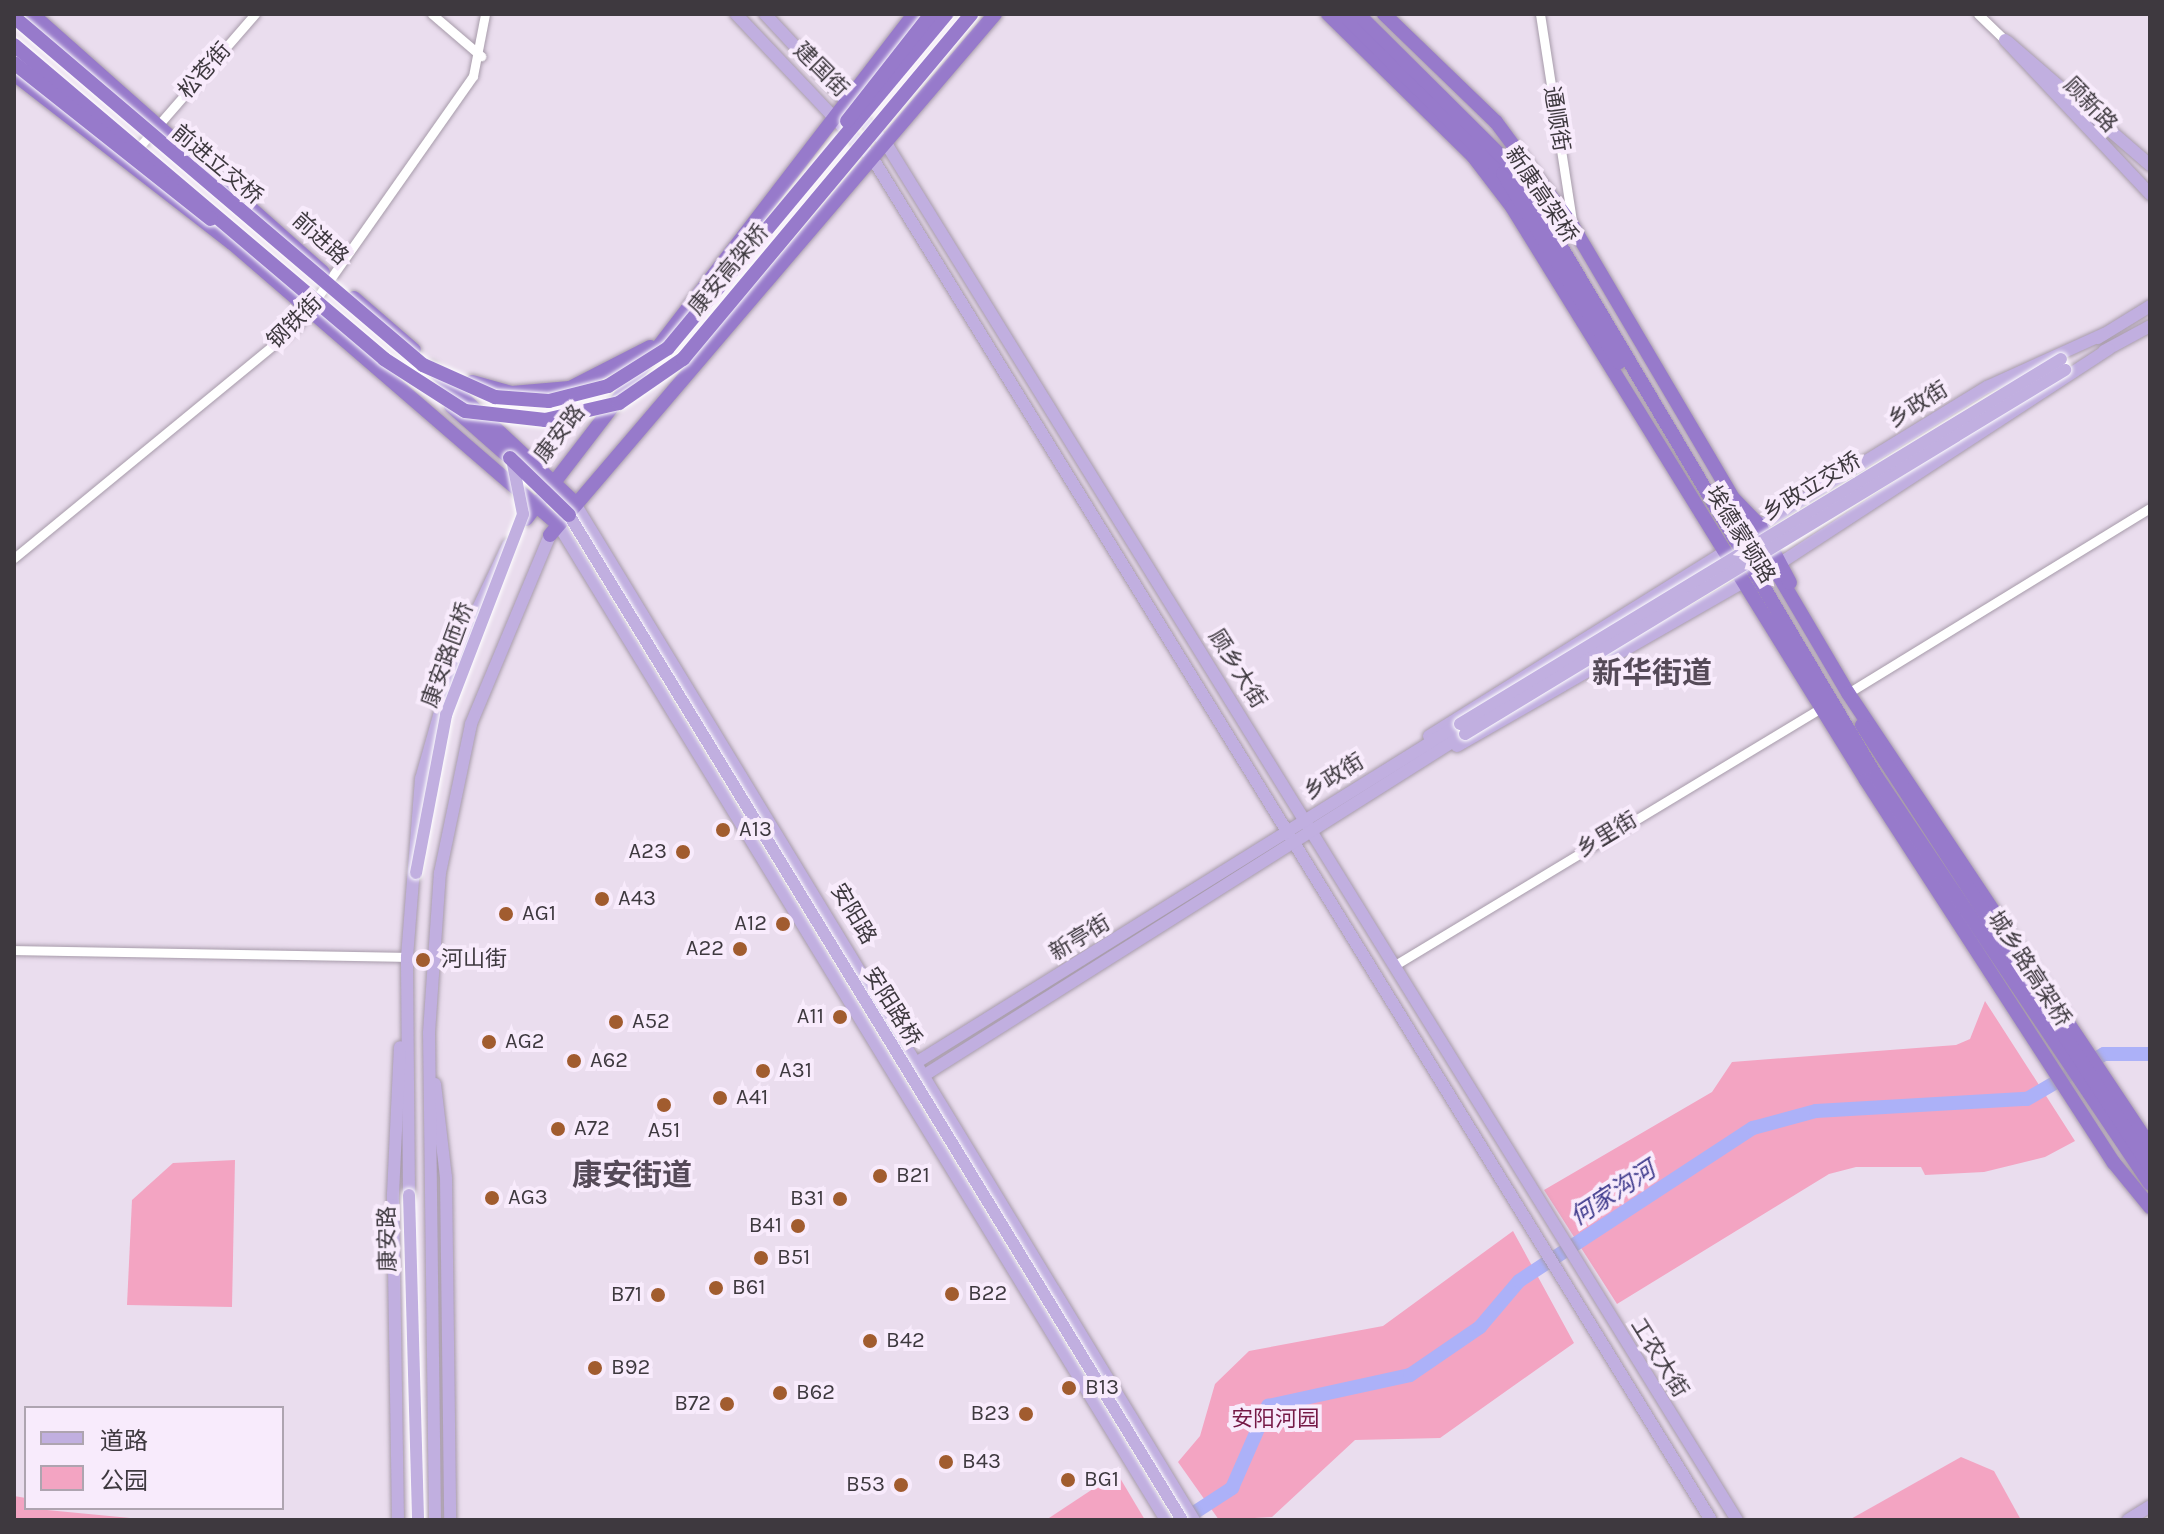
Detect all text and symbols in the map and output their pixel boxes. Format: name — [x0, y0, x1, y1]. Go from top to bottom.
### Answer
street label: 建国街 — [788, 37, 854, 103]
street label: 松苍街 — [173, 38, 237, 104]
street label: 顾新路 — [2058, 72, 2122, 138]
street label: 通顺街 — [1538, 84, 1574, 154]
street label: 前进立交桥 — [166, 120, 268, 210]
street label: 新康高架桥 — [1499, 142, 1583, 248]
street label: 前进路 — [287, 207, 353, 271]
street label: 康安高架桥 — [684, 219, 774, 321]
street label: 钢铁街 — [262, 290, 328, 354]
street label: 乡政街 — [1883, 376, 1953, 434]
street label: 康安路 — [529, 400, 591, 468]
street label: 乡政立交桥 — [1758, 447, 1866, 527]
street label: 埃德蒙顿路 — [1700, 481, 1780, 589]
street label: 康安路匝桥 — [417, 599, 479, 711]
street label: 顾乡大街 — [1202, 625, 1272, 713]
district label: 新华街道 — [1592, 655, 1712, 691]
street label: 乡政街 — [1299, 748, 1369, 806]
street label: 乡里街 — [1572, 807, 1642, 863]
place label: A13 — [739, 817, 772, 843]
marker: A13 — [714, 821, 732, 839]
place label: A23 — [629, 839, 667, 865]
marker: A23 — [674, 843, 692, 861]
street label: 安阳路 — [825, 879, 881, 949]
place label: A43 — [618, 886, 656, 912]
marker: A43 — [593, 890, 611, 908]
place label: AG1 — [522, 901, 556, 927]
marker: AG1 — [497, 905, 515, 923]
street label: 城乡路高架桥 — [1982, 906, 2076, 1032]
street label: 新亭街 — [1045, 910, 1115, 966]
place label: A12 — [734, 911, 767, 937]
marker: A12 — [774, 915, 792, 933]
place label: A22 — [686, 936, 724, 962]
marker: A22 — [731, 940, 749, 958]
place label: 河山街 — [441, 947, 507, 973]
marker: 河山街 — [412, 949, 434, 971]
street label: 安阳路桥 — [857, 963, 927, 1051]
place label: A11 — [797, 1004, 824, 1030]
marker: A11 — [831, 1008, 849, 1026]
place label: A52 — [632, 1009, 670, 1035]
marker: A52 — [607, 1013, 625, 1031]
place label: AG2 — [505, 1029, 545, 1055]
marker: AG2 — [480, 1033, 498, 1051]
place label: A62 — [590, 1048, 628, 1074]
marker: A62 — [565, 1052, 583, 1070]
place label: A31 — [779, 1058, 812, 1084]
marker: A31 — [754, 1062, 772, 1080]
place label: A41 — [736, 1085, 768, 1111]
marker: A41 — [711, 1089, 729, 1107]
marker: A51 — [655, 1096, 673, 1114]
place label: A72 — [574, 1116, 610, 1142]
place label: A51 — [648, 1118, 680, 1144]
marker: A72 — [549, 1120, 567, 1138]
water label: 何家沟河 — [1565, 1156, 1661, 1232]
district label: 康安街道 — [572, 1157, 692, 1193]
place label: B21 — [896, 1163, 930, 1189]
marker: B21 — [871, 1167, 889, 1185]
place label: AG3 — [508, 1185, 548, 1211]
place label: B31 — [790, 1186, 824, 1212]
marker: AG3 — [483, 1189, 501, 1207]
marker: B31 — [831, 1190, 849, 1208]
street label: 康安路 — [374, 1206, 402, 1272]
place label: B41 — [749, 1213, 782, 1239]
marker: B41 — [789, 1217, 807, 1235]
place label: B51 — [777, 1245, 810, 1271]
marker: B51 — [752, 1249, 770, 1267]
place label: B61 — [732, 1275, 766, 1301]
marker: B61 — [707, 1279, 725, 1297]
place label: B22 — [968, 1281, 1007, 1307]
place label: B71 — [611, 1282, 642, 1308]
marker: B22 — [943, 1285, 961, 1303]
marker: B71 — [649, 1286, 667, 1304]
street label: 工农大街 — [1624, 1314, 1694, 1402]
place label: B42 — [886, 1328, 925, 1354]
marker: B42 — [861, 1332, 879, 1350]
place label: B92 — [611, 1355, 650, 1381]
marker: B92 — [586, 1359, 604, 1377]
place label: B13 — [1085, 1375, 1119, 1401]
marker: B13 — [1060, 1379, 1078, 1397]
place label: B62 — [796, 1380, 835, 1406]
marker: B62 — [771, 1384, 789, 1402]
place label: B72 — [674, 1391, 711, 1417]
marker: B72 — [718, 1395, 736, 1413]
place label: B23 — [971, 1401, 1010, 1427]
marker: B23 — [1017, 1405, 1035, 1423]
legend — [24, 1406, 284, 1510]
park label: 安阳河园 — [1231, 1407, 1319, 1433]
text: 道路 — [100, 1427, 148, 1455]
place label: B43 — [962, 1449, 1001, 1475]
marker: B43 — [937, 1453, 955, 1471]
text: 公园 — [100, 1467, 148, 1495]
place label: BG1 — [1084, 1467, 1119, 1493]
marker: BG1 — [1059, 1471, 1077, 1489]
place label: B53 — [846, 1472, 885, 1498]
marker: B53 — [892, 1476, 910, 1494]

